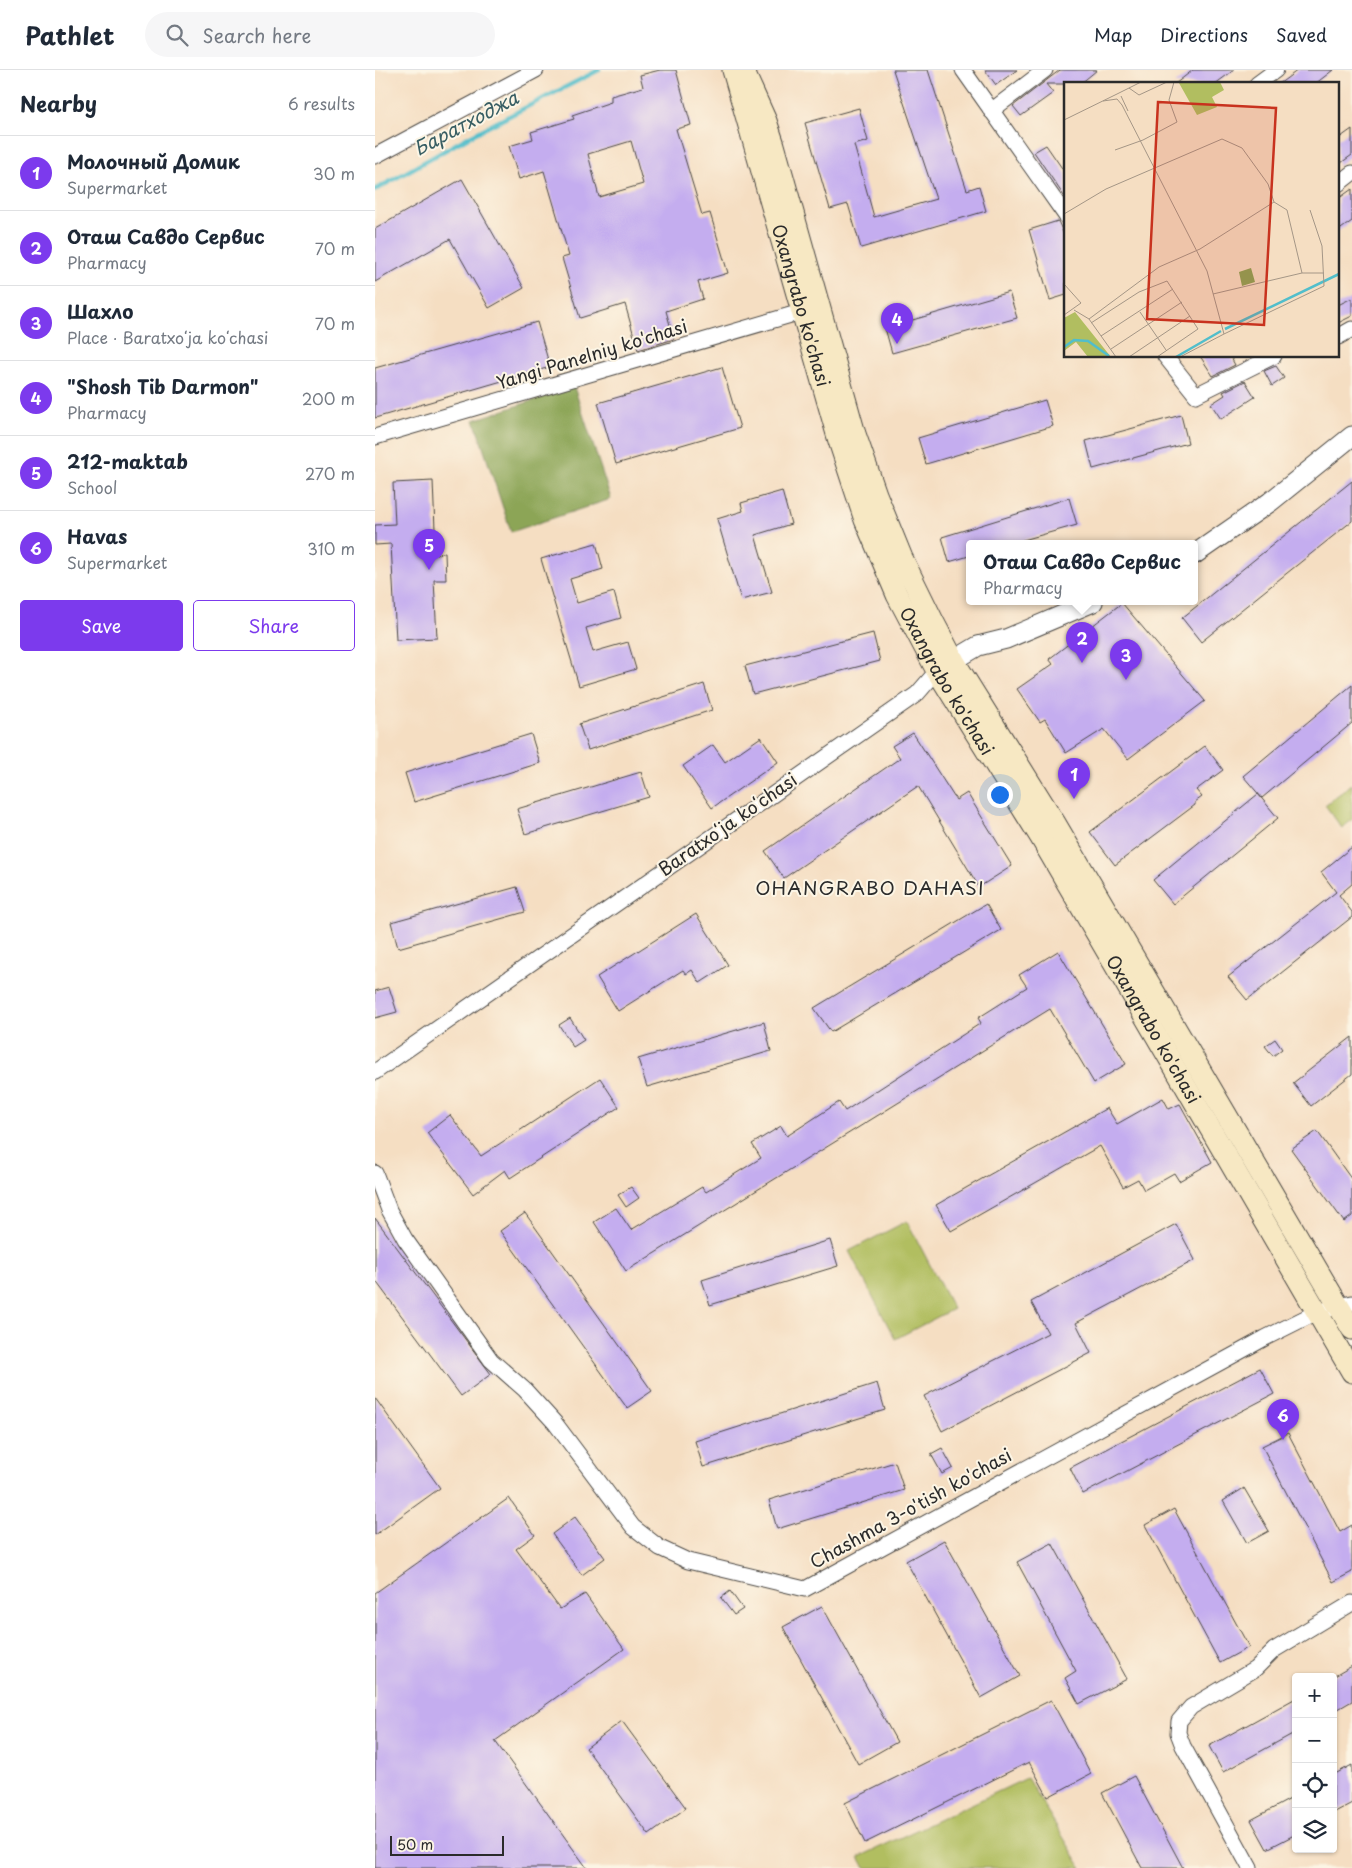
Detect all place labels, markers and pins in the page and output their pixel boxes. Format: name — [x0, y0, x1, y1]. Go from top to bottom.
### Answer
pin: 4 — [881, 303, 913, 344]
pin: 5 — [413, 529, 445, 570]
pin: 2 — [1066, 622, 1098, 663]
pin: 3 — [1110, 639, 1142, 680]
pin: 1 — [1058, 758, 1090, 799]
pin: 6 — [1267, 1399, 1299, 1440]

